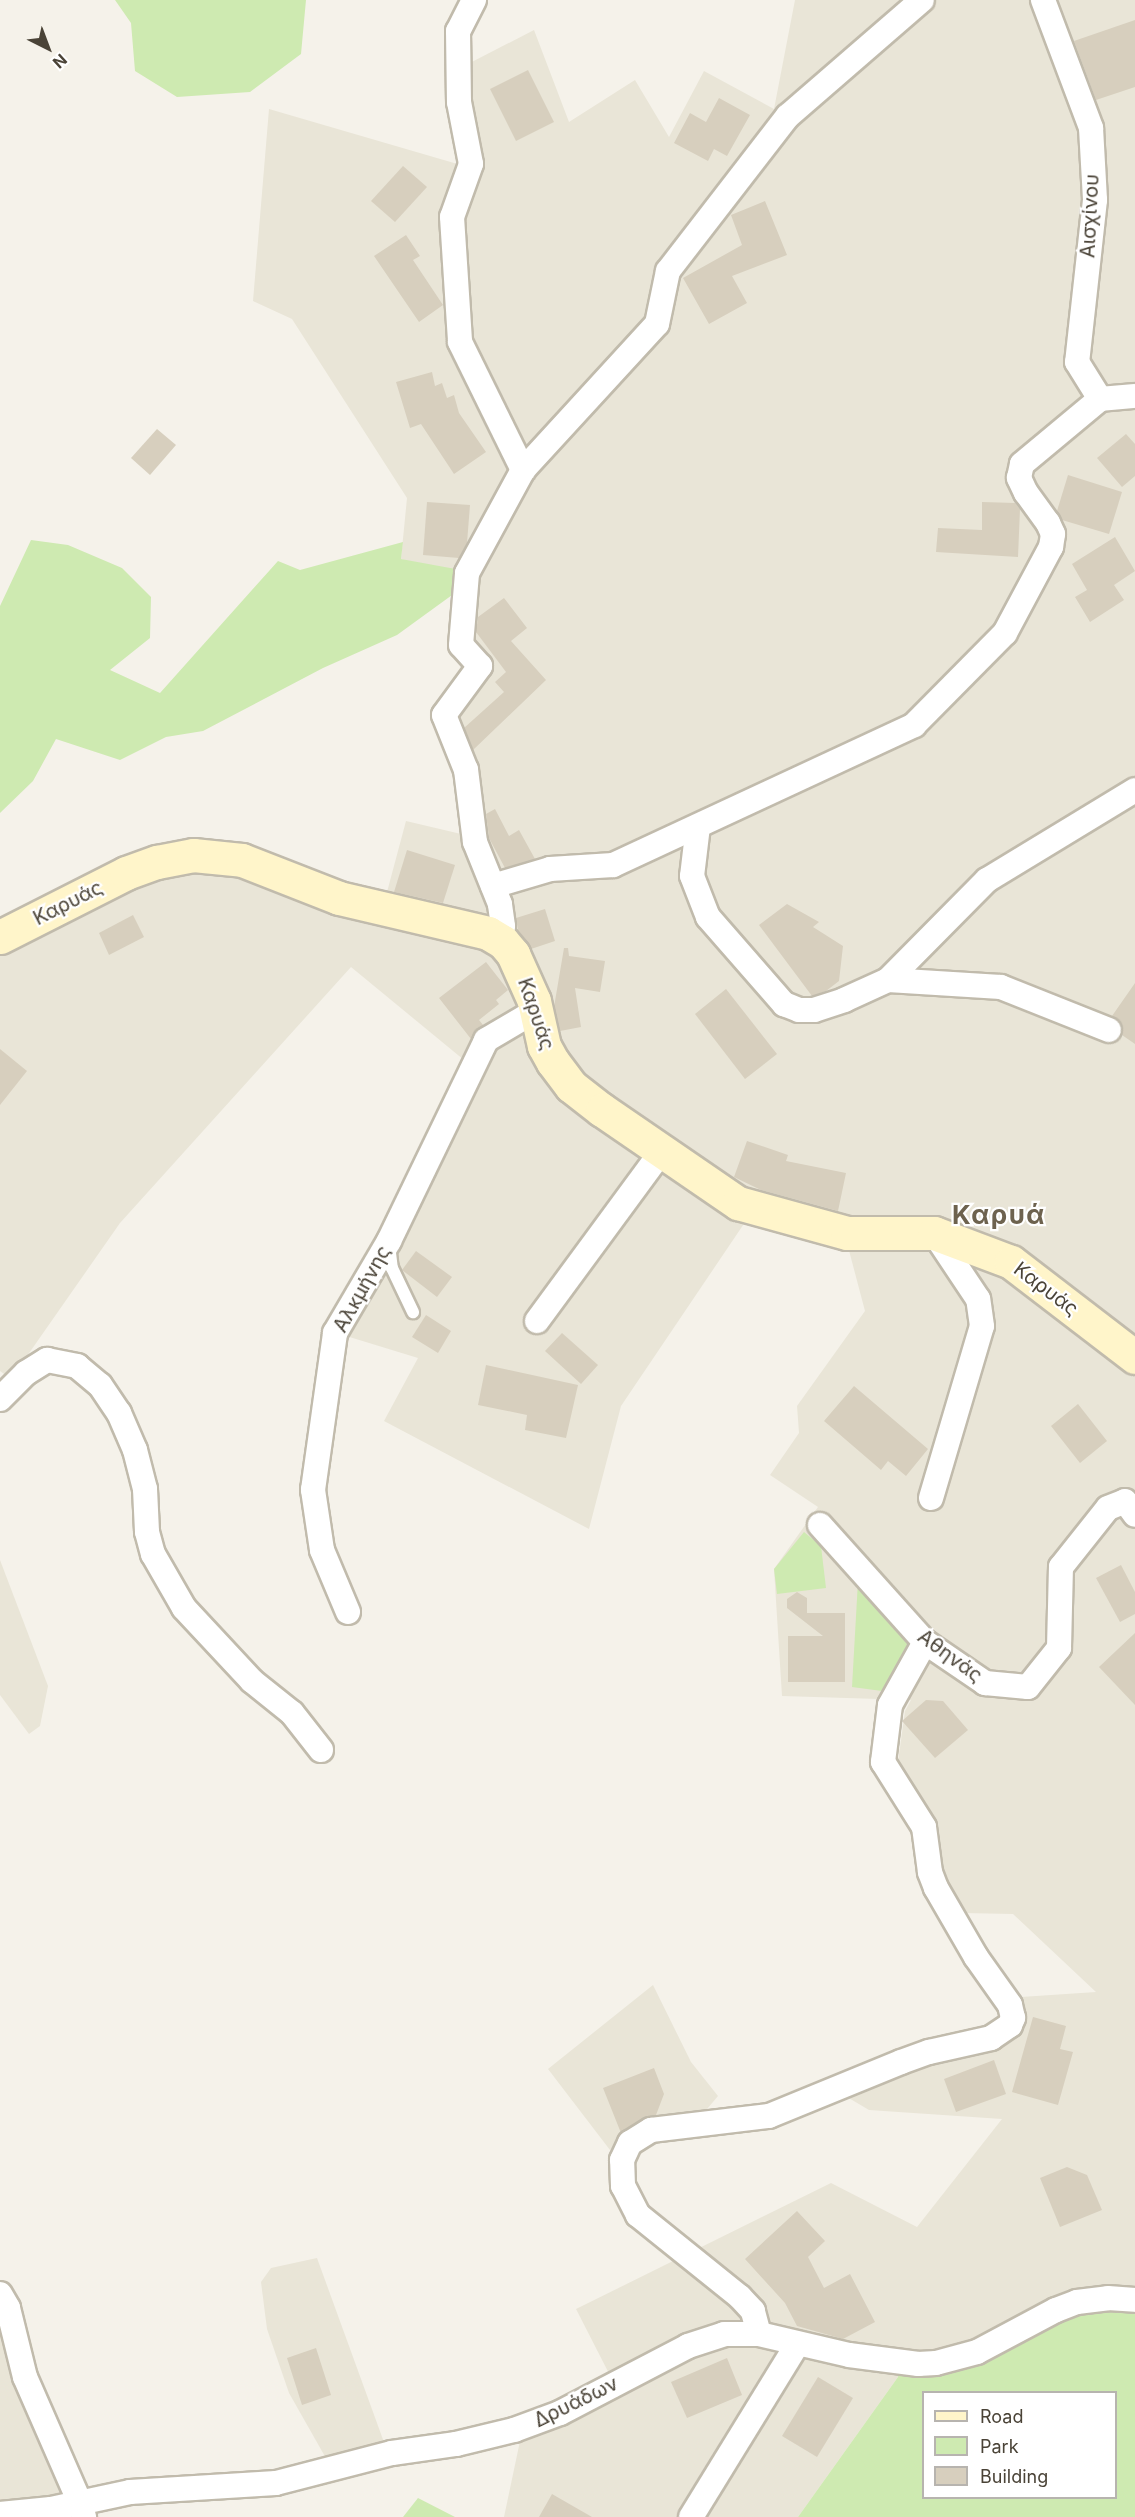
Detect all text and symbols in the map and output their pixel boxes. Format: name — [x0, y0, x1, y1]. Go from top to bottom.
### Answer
north arrow — [18, 18, 78, 78]
text: N — [49, 50, 71, 73]
street label: Αισχίνου — [1076, 173, 1104, 259]
street label: Καρυάς — [29, 875, 107, 931]
street label: Καρυάς — [512, 975, 560, 1053]
district label: Καρυά — [952, 1199, 1046, 1231]
street label: Αλκμήνης — [328, 1241, 396, 1337]
street label: Καρυάς — [1009, 1257, 1083, 1321]
street label: Αθηνάς — [913, 1625, 987, 1687]
street label: Δρυάδων — [530, 2371, 622, 2433]
legend — [922, 2391, 1117, 2499]
text: Road — [980, 2406, 1023, 2427]
text: Park — [980, 2436, 1019, 2457]
text: Building — [980, 2466, 1048, 2487]

